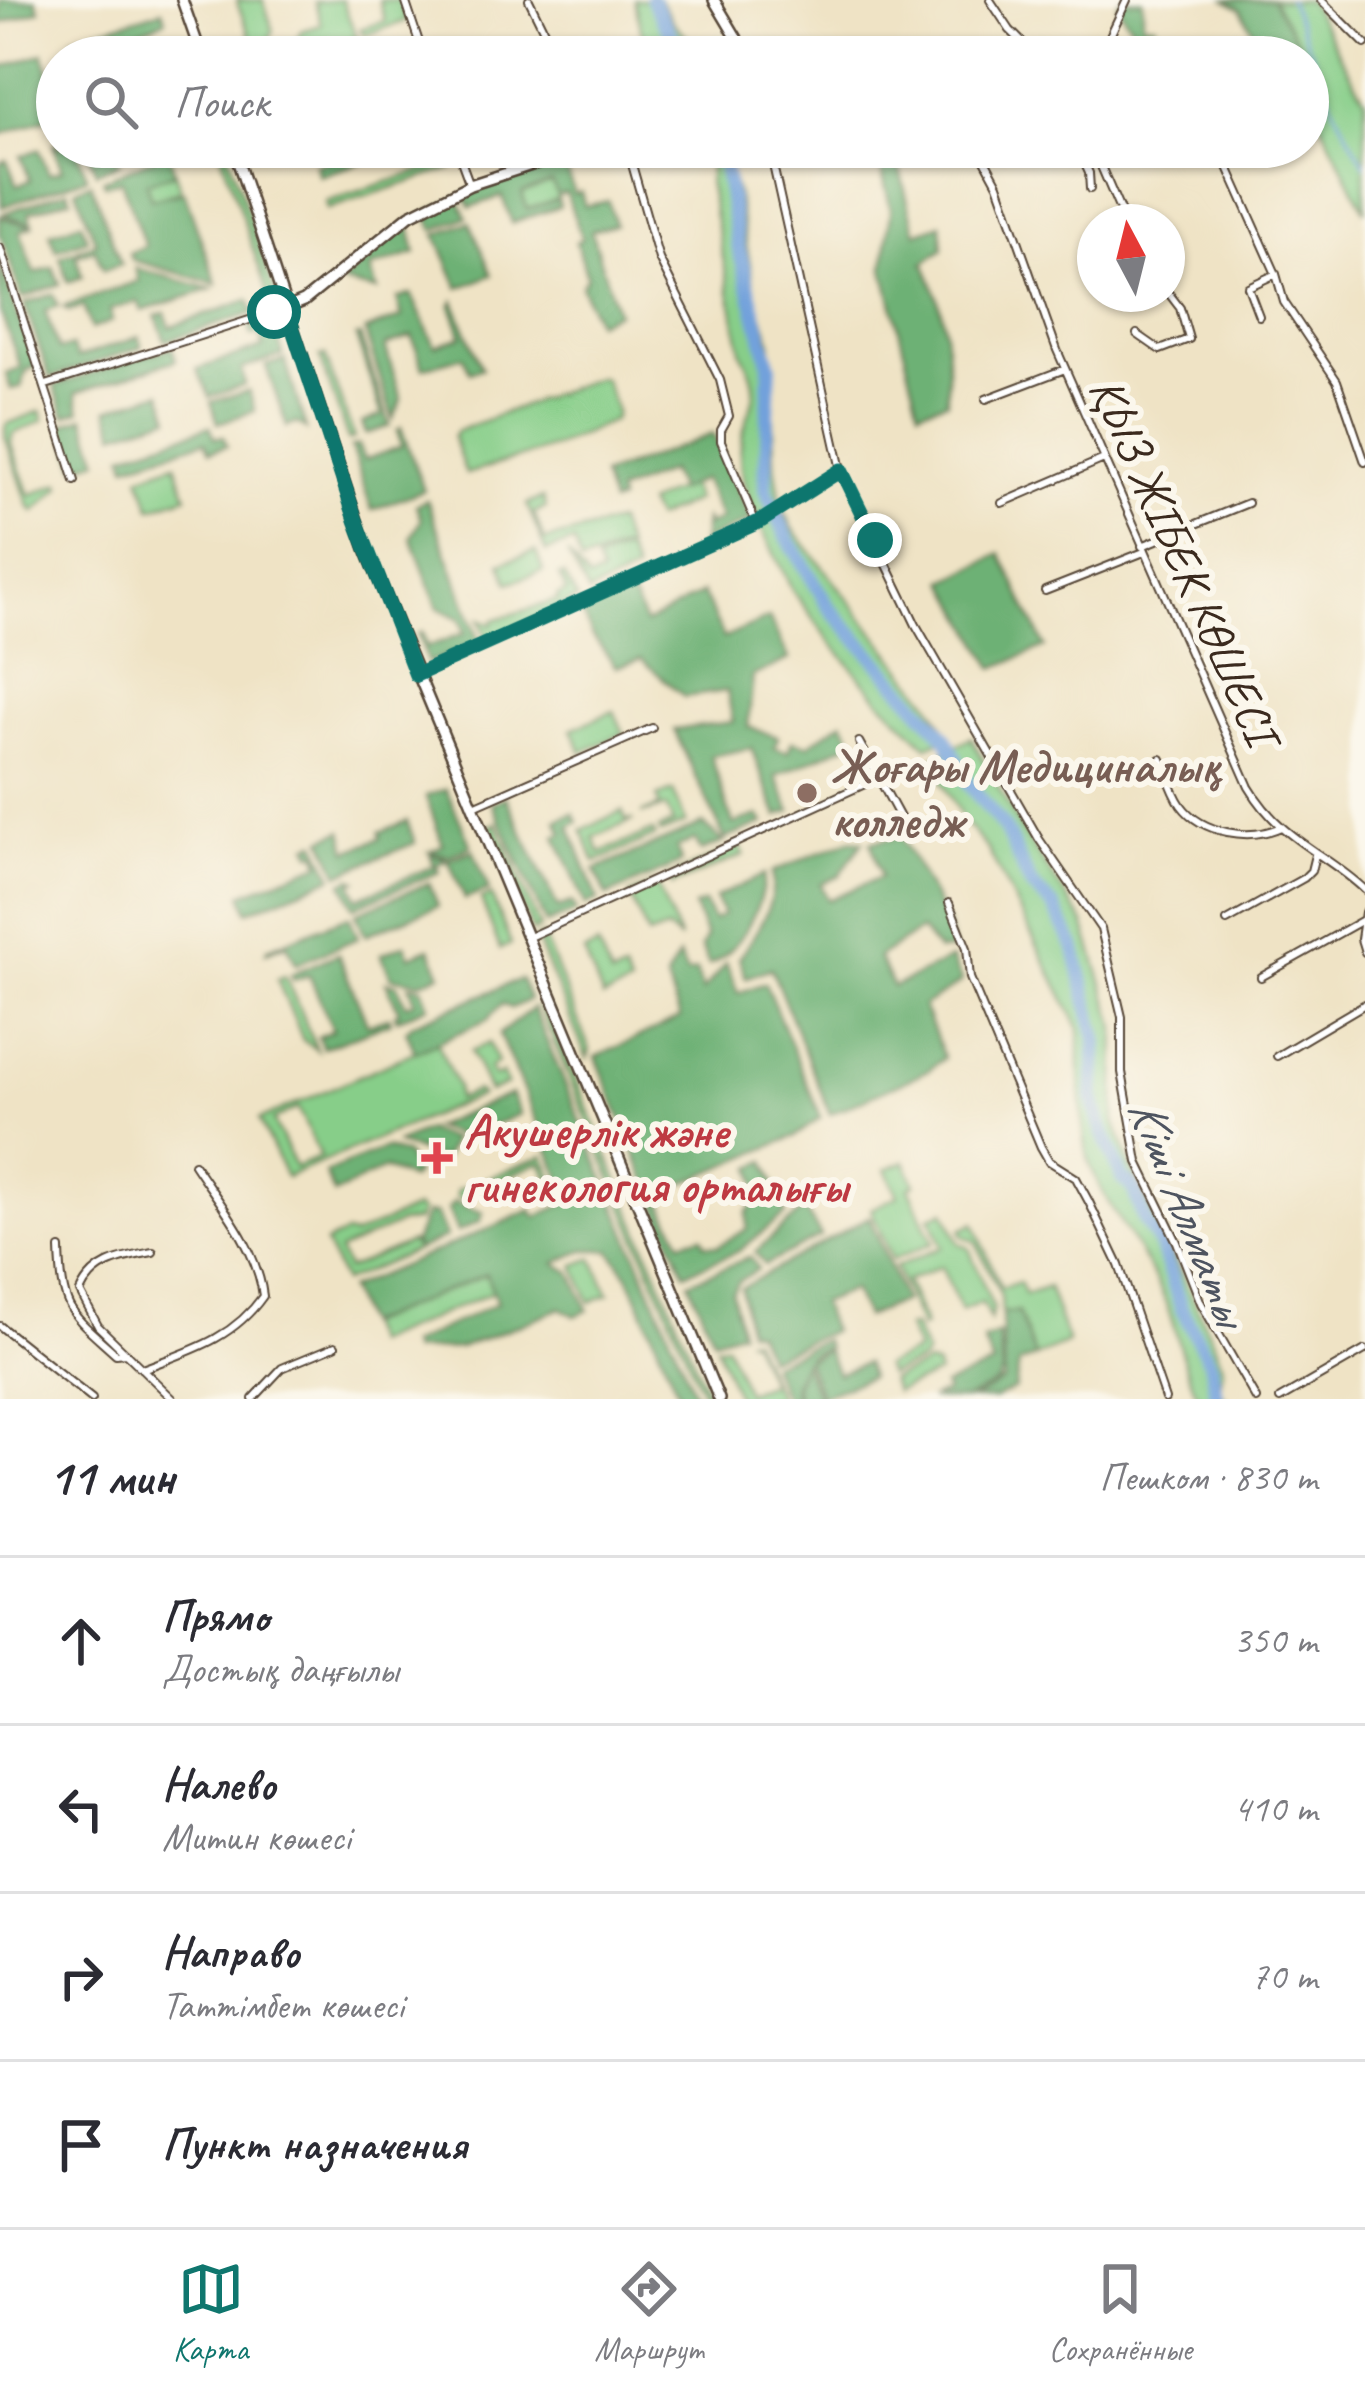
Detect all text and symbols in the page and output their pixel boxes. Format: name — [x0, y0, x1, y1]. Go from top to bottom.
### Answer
search box — [36, 36, 1329, 168]
icon: search — [78, 69, 144, 135]
text: Поиск — [174, 74, 269, 131]
north arrow — [1077, 204, 1185, 312]
route start — [247, 285, 301, 339]
street label: ҚЫЗ ЖІБЕК КӨШЕСІ — [1076, 368, 1296, 762]
route end — [848, 513, 902, 567]
place label: Жоғары Медициналық колледж — [831, 736, 1223, 851]
marker: Жоғары Медициналық колледж — [794, 780, 820, 806]
water label: Кіші Алматы — [1114, 1088, 1265, 1340]
place label: Акушерлік және гинекология орталығы — [464, 1101, 851, 1216]
marker: Акушерлік және гинекология орталығы — [421, 1142, 453, 1174]
text: 11 мин — [48, 1445, 175, 1509]
text: Пешком · 830 m — [1099, 1453, 1317, 1502]
text: Прямо — [162, 1588, 269, 1645]
icon: ahead — [48, 1608, 114, 1674]
text: 350 m — [1233, 1616, 1317, 1665]
text: Достық даңғылы — [162, 1645, 399, 1694]
text: Налево — [162, 1756, 276, 1813]
icon: left — [48, 1776, 114, 1842]
text: 410 m — [1233, 1784, 1317, 1833]
text: Митин көшесі — [162, 1813, 351, 1862]
text: Направо — [162, 1924, 300, 1981]
icon: right — [48, 1944, 114, 2010]
text: 70 m — [1251, 1952, 1317, 2001]
text: Таттімбет көшесі — [162, 1981, 404, 2030]
icon: arrive — [48, 2112, 114, 2178]
text: Пункт назначения — [162, 2116, 467, 2173]
tab: Карта — [173, 2256, 248, 2370]
tab: Маршрут — [594, 2256, 703, 2370]
tab: Сохранённые — [1049, 2256, 1192, 2370]

